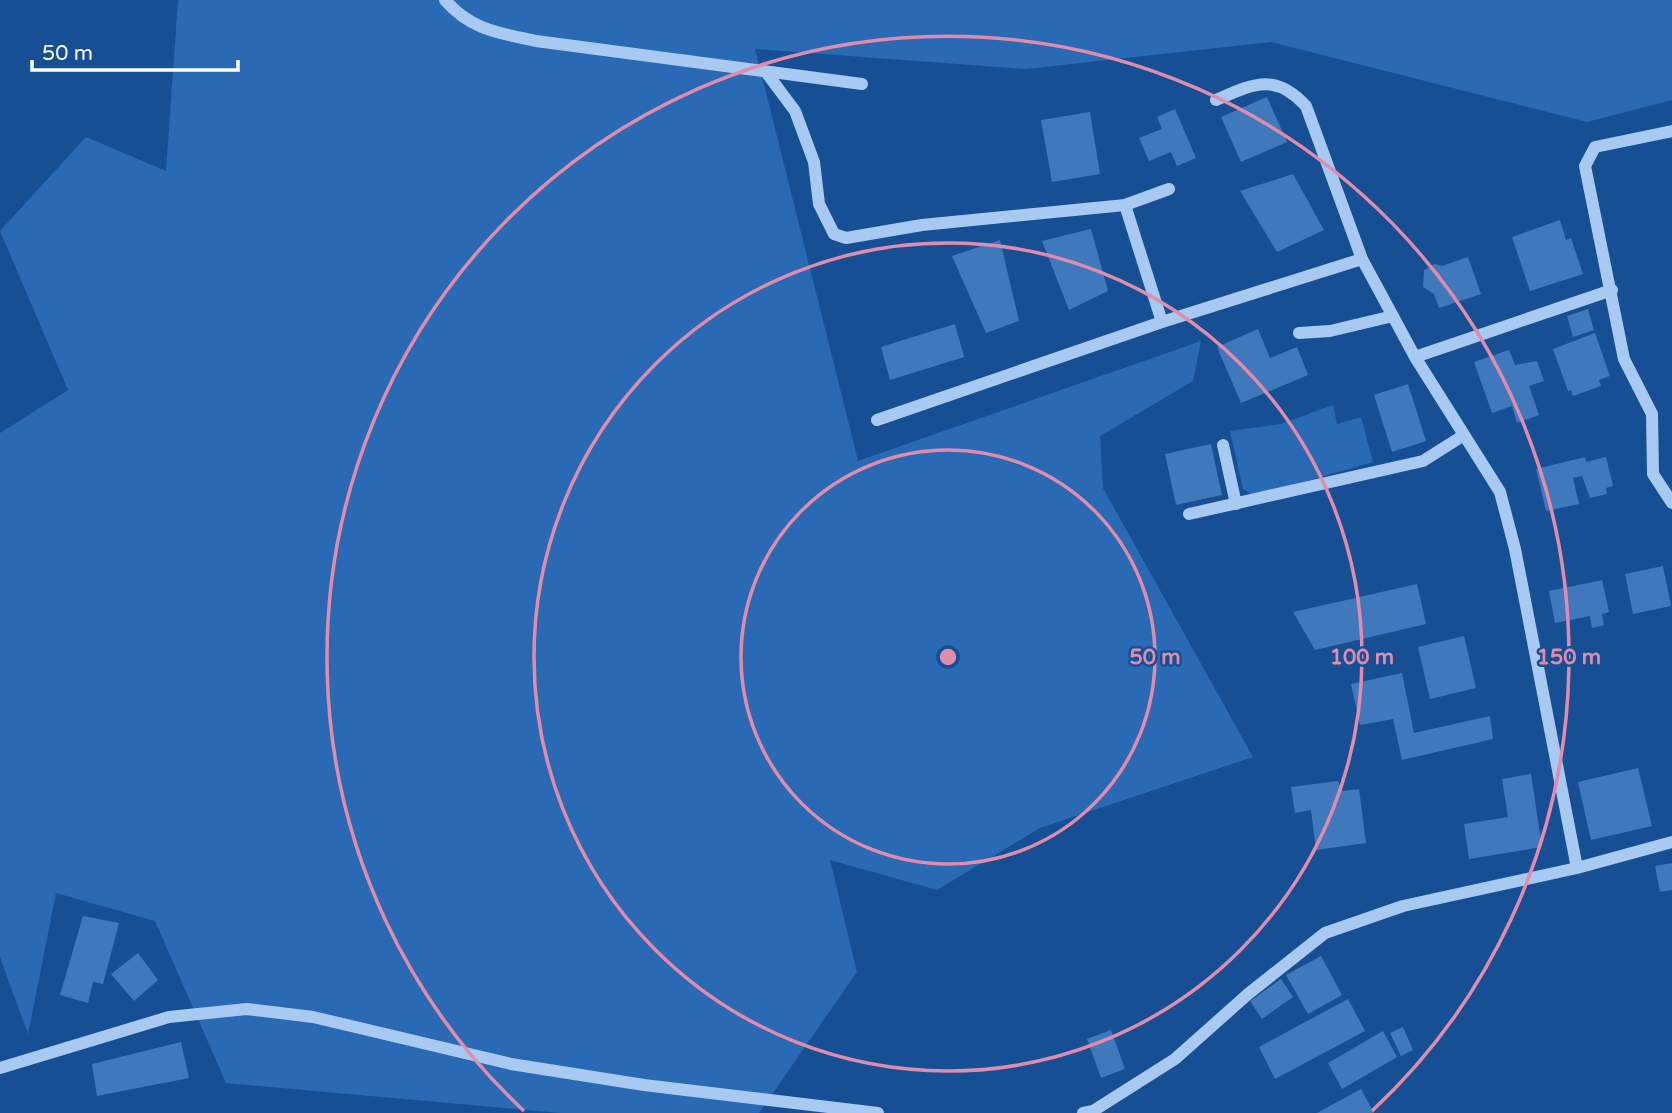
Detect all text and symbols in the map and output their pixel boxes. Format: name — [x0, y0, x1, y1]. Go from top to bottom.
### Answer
scale bar — [32, 28, 238, 72]
text: 50 m — [42, 41, 93, 66]
centre of rings — [936, 645, 960, 669]
text: 50 m — [1129, 645, 1181, 670]
text: 100 m — [1330, 645, 1394, 670]
text: 150 m — [1537, 645, 1601, 670]

